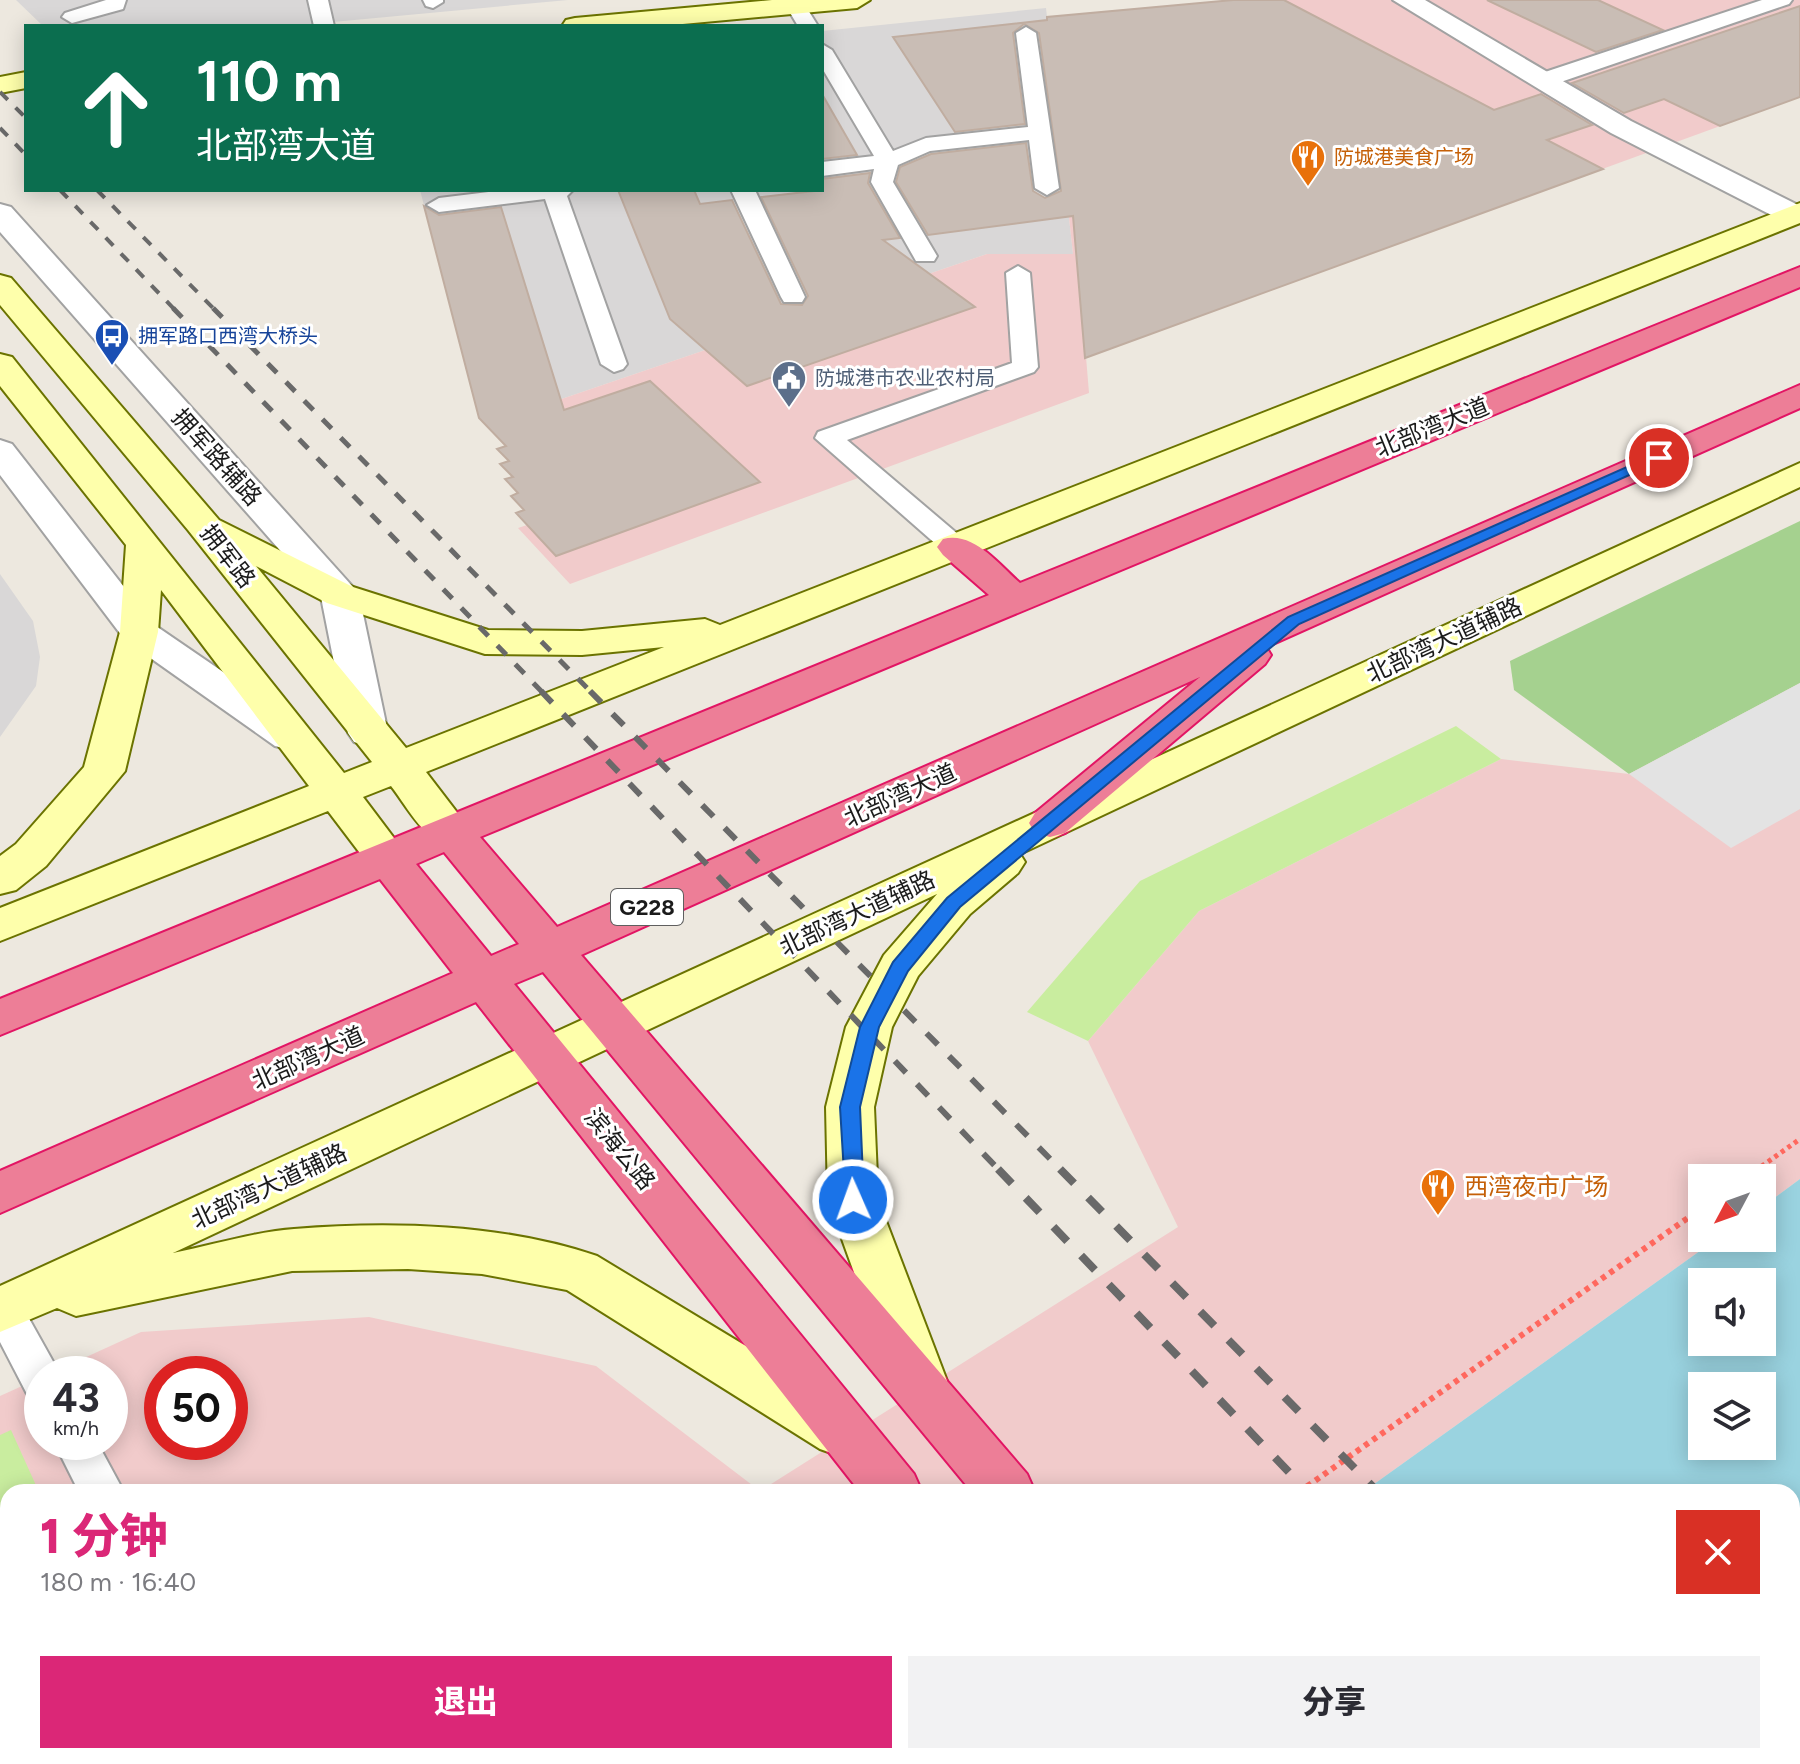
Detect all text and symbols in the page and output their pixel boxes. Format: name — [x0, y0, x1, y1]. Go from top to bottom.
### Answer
text: 110 m — [196, 48, 342, 115]
icon: ahead — [64, 56, 168, 160]
text: 北部湾大道 — [196, 124, 376, 167]
restaurant icon: 防城港美食广场 — [1289, 138, 1327, 188]
place label: 防城港美食广场 — [1334, 145, 1474, 169]
bus stop icon: 拥军路口西湾大桥头 — [93, 317, 131, 367]
place label: 拥军路口西湾大桥头 — [138, 324, 318, 348]
public building icon: 防城港市农业农村局 — [770, 359, 808, 409]
place label: 防城港市农业农村局 — [815, 366, 995, 390]
street label: 北部湾大道 — [1371, 391, 1493, 463]
street label: 拥军路辅路 — [166, 403, 268, 511]
pin — [1625, 424, 1693, 492]
icon: arrive — [1637, 436, 1681, 480]
street label: 拥军路 — [194, 519, 262, 593]
street label: 北部湾大道辅路 — [1362, 591, 1526, 689]
street label: 北部湾大道 — [839, 757, 961, 833]
street label: 北部湾大道辅路 — [775, 864, 939, 962]
road number: G228 — [611, 889, 683, 925]
street label: 北部湾大道 — [247, 1020, 369, 1096]
street label: 滨海公路 — [579, 1103, 661, 1195]
street label: 北部湾大道辅路 — [187, 1137, 351, 1235]
position arrow — [811, 1158, 895, 1242]
north arrow — [1688, 1164, 1776, 1252]
map controls — [1688, 1164, 1776, 1460]
restaurant icon: 西湾夜市广场 — [1419, 1167, 1457, 1217]
place label: 西湾夜市广场 — [1464, 1172, 1608, 1201]
button: sound — [1688, 1268, 1776, 1356]
speed limit sign: 50 — [144, 1356, 248, 1460]
button: layers — [1688, 1372, 1776, 1460]
text: 43 — [52, 1374, 100, 1422]
text: km/h — [53, 1416, 99, 1440]
text: 1 分钟 — [40, 1507, 168, 1565]
button: close — [1676, 1510, 1760, 1594]
text: 180 m · 16:40 — [40, 1566, 196, 1598]
button: 退出 — [40, 1656, 892, 1748]
button: 分享 — [908, 1656, 1760, 1748]

